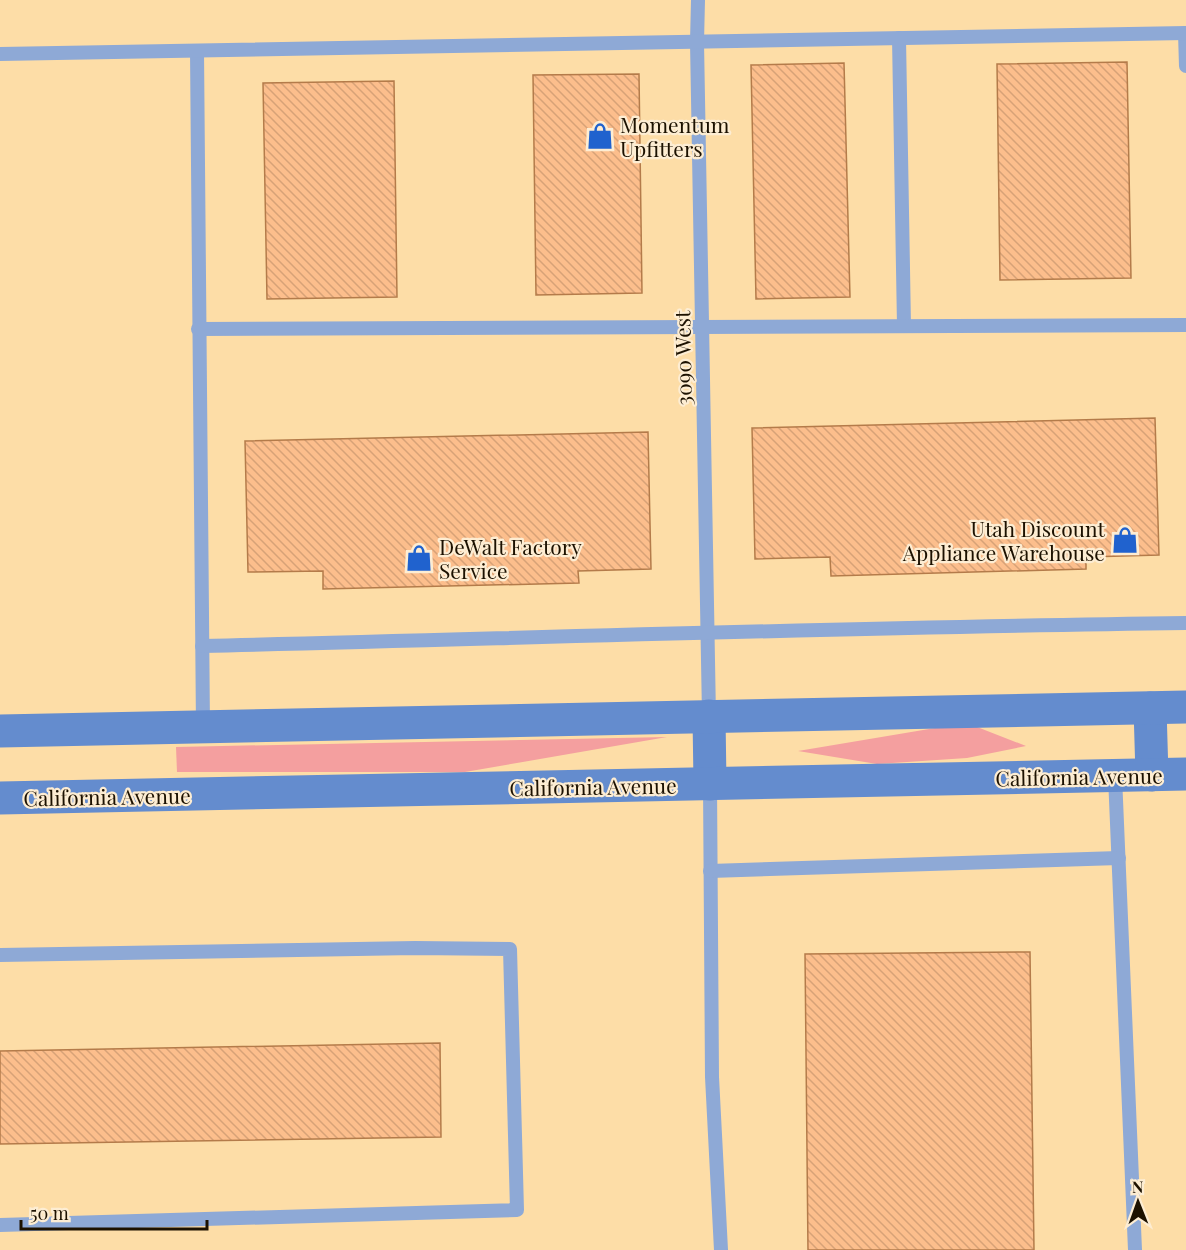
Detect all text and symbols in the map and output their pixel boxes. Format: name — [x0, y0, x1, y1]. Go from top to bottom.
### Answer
place label: Momentum Upfitters — [620, 110, 730, 162]
shop icon: Momentum Upfitters — [585, 121, 615, 151]
street label: 3090 West — [667, 310, 697, 406]
place label: Utah Discount Appliance Warehouse — [902, 514, 1106, 566]
shop icon: Utah Discount Appliance Warehouse — [1110, 525, 1140, 555]
place label: DeWalt Factory Service — [439, 532, 582, 584]
shop icon: DeWalt Factory Service — [404, 543, 434, 573]
street label: California Avenue — [995, 761, 1163, 791]
street label: California Avenue — [509, 771, 677, 801]
street label: California Avenue — [23, 781, 191, 811]
north arrow — [1108, 1172, 1168, 1232]
text: N — [1132, 1176, 1144, 1197]
scale bar — [21, 1193, 207, 1231]
text: 50 m — [30, 1201, 69, 1225]

